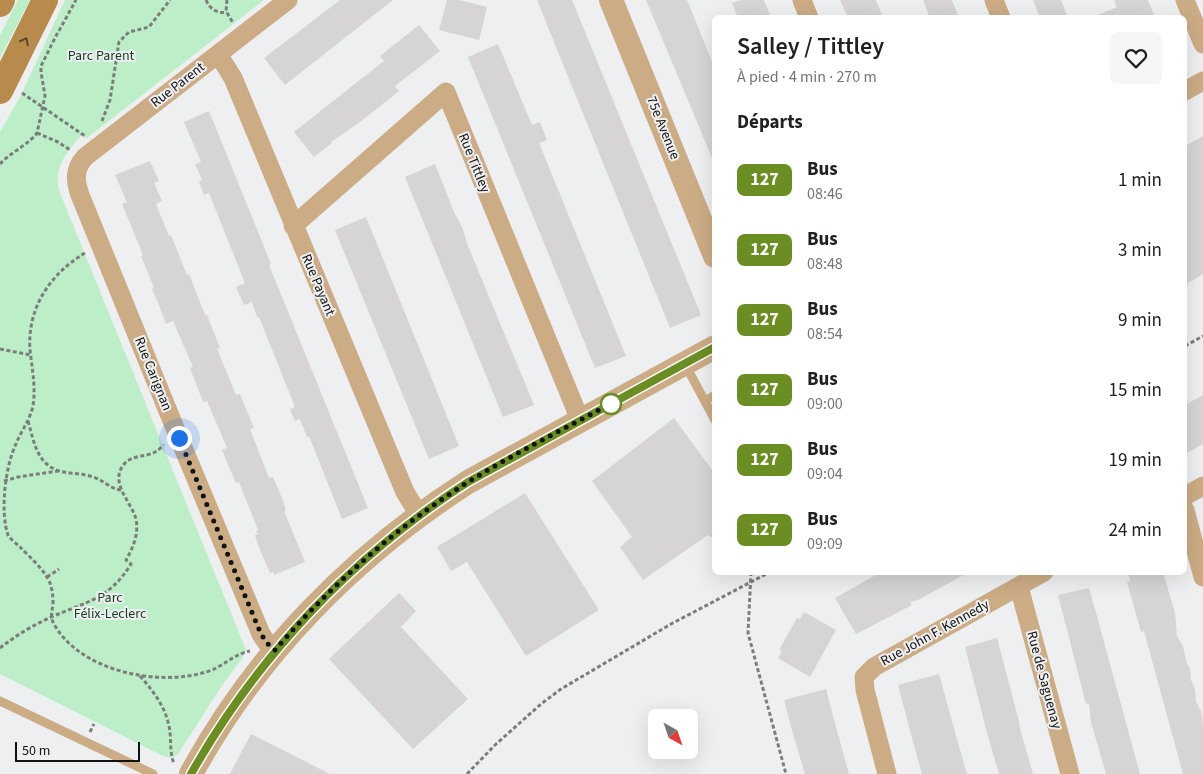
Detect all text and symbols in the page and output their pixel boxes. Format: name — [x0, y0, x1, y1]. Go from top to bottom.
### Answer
text: Salley / Tittley — [737, 29, 884, 64]
button: heart — [1110, 32, 1162, 84]
one-way arrow — [19, 37, 29, 46]
park label: Parc Parent — [68, 46, 135, 66]
street label: Rue Parent — [147, 57, 209, 113]
text: À pied · 4 min · 270 m — [737, 66, 877, 88]
street label: 75e Avenue — [641, 93, 685, 163]
text: Départs — [737, 109, 803, 136]
street label: Rue Tittley — [453, 130, 495, 196]
text: Bus — [807, 156, 838, 183]
text: 127 — [750, 167, 779, 192]
text: 1 min — [1118, 167, 1162, 194]
text: 08:46 — [807, 183, 843, 205]
text: Bus — [807, 226, 838, 253]
text: 127 — [750, 237, 779, 262]
text: 3 min — [1118, 237, 1162, 264]
street label: Rue Payant — [296, 251, 340, 319]
text: 08:48 — [807, 253, 843, 275]
text: Bus — [807, 296, 838, 323]
text: 127 — [750, 307, 779, 332]
text: 9 min — [1118, 307, 1162, 334]
text: 08:54 — [807, 323, 843, 345]
street label: Rue Carignan — [129, 334, 177, 414]
text: Bus — [807, 366, 838, 393]
text: 127 — [750, 377, 779, 402]
text: 15 min — [1108, 377, 1162, 404]
unlabelled marker — [600, 393, 622, 415]
text: 09:00 — [807, 393, 843, 415]
your location — [167, 426, 192, 451]
text: Bus — [807, 436, 838, 463]
text: 127 — [750, 447, 779, 472]
text: 19 min — [1108, 447, 1162, 474]
text: 09:04 — [807, 463, 843, 485]
text: Bus — [807, 506, 838, 533]
text: 127 — [750, 517, 779, 542]
text: 24 min — [1108, 517, 1162, 544]
text: 09:09 — [807, 533, 843, 555]
park label: Parc Félix-Leclerc — [74, 588, 147, 624]
street label: Rue John F. Kennedy — [877, 595, 993, 671]
street label: Rue de Saguenay — [1021, 629, 1067, 731]
north arrow — [648, 709, 698, 759]
map controls — [648, 709, 698, 759]
scale bar — [15, 739, 140, 762]
text: 50 m — [22, 741, 50, 761]

